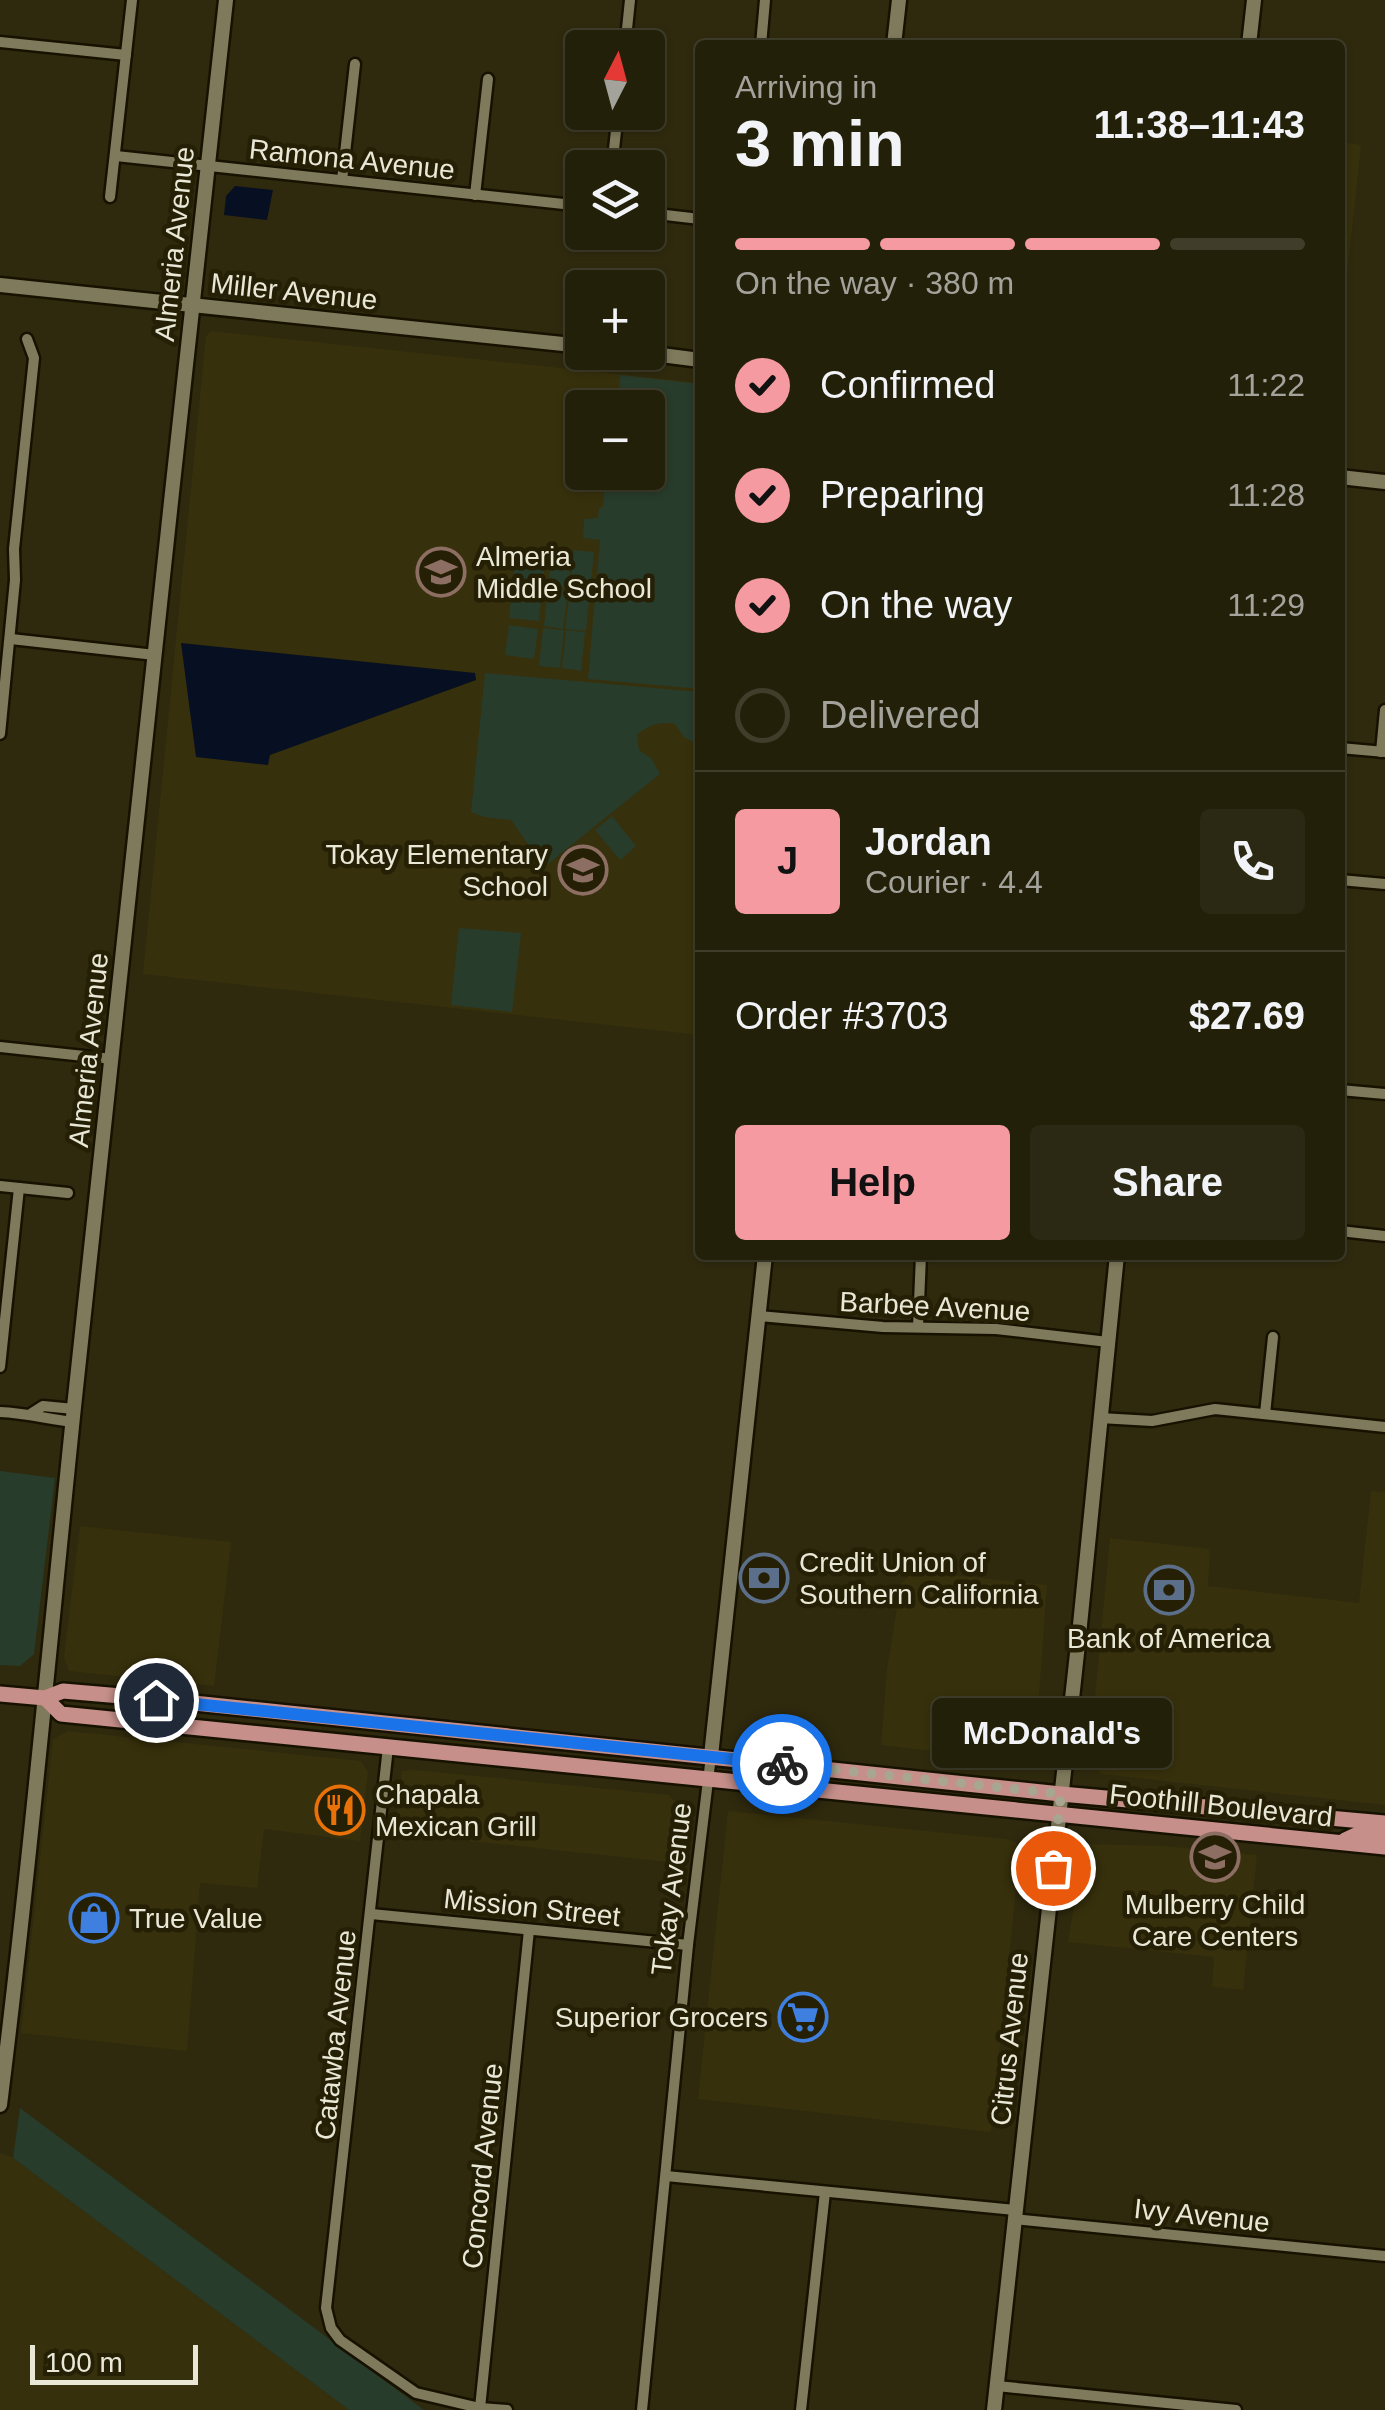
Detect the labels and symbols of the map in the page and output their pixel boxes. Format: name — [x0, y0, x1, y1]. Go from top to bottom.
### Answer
north arrow — [565, 30, 665, 130]
street label: Ramona Avenue — [248, 133, 456, 186]
street label: Almeria Avenue — [149, 145, 200, 343]
street label: Miller Avenue — [209, 267, 379, 316]
place label: Almeria Middle School — [476, 541, 652, 604]
school or university icon: Almeria Middle School — [415, 546, 467, 598]
place label: Tokay Elementary School — [325, 839, 548, 902]
school or university icon: Tokay Elementary School — [557, 844, 609, 896]
street label: Almeria Avenue — [63, 951, 114, 1149]
street label: Barbee Avenue — [839, 1286, 1031, 1327]
place label: Credit Union of Southern California — [799, 1547, 1039, 1610]
bank icon: Credit Union of Southern California — [738, 1552, 790, 1604]
bank icon: Bank of America — [1143, 1564, 1195, 1616]
place label: Bank of America — [1067, 1623, 1271, 1654]
pin — [114, 1658, 199, 1743]
callout: McDonald's — [933, 1698, 1173, 1768]
courier — [732, 1714, 832, 1814]
street label: Foothill Boulevard — [1108, 1778, 1334, 1833]
place label: Chapala Mexican Grill — [375, 1779, 537, 1842]
restaurant icon: Chapala Mexican Grill — [314, 1784, 366, 1836]
street label: Tokay Avenue — [646, 1801, 697, 1977]
pin — [1011, 1826, 1096, 1911]
school or university icon: Mulberry Child Care Centers — [1189, 1831, 1241, 1883]
street label: Mission Street — [442, 1883, 622, 1932]
place label: Mulberry Child Care Centers — [1125, 1889, 1305, 1952]
shop icon: True Value — [68, 1892, 120, 1944]
place label: True Value — [129, 1903, 263, 1934]
street label: Catawba Avenue — [309, 1928, 362, 2142]
street label: Citrus Avenue — [985, 1951, 1034, 2127]
supermarket icon: Superior Grocers — [777, 1991, 829, 2043]
place label: Superior Grocers — [555, 2002, 768, 2033]
street label: Concord Avenue — [456, 2062, 509, 2270]
street label: Ivy Avenue — [1132, 2193, 1271, 2238]
scale bar — [30, 2340, 198, 2384]

